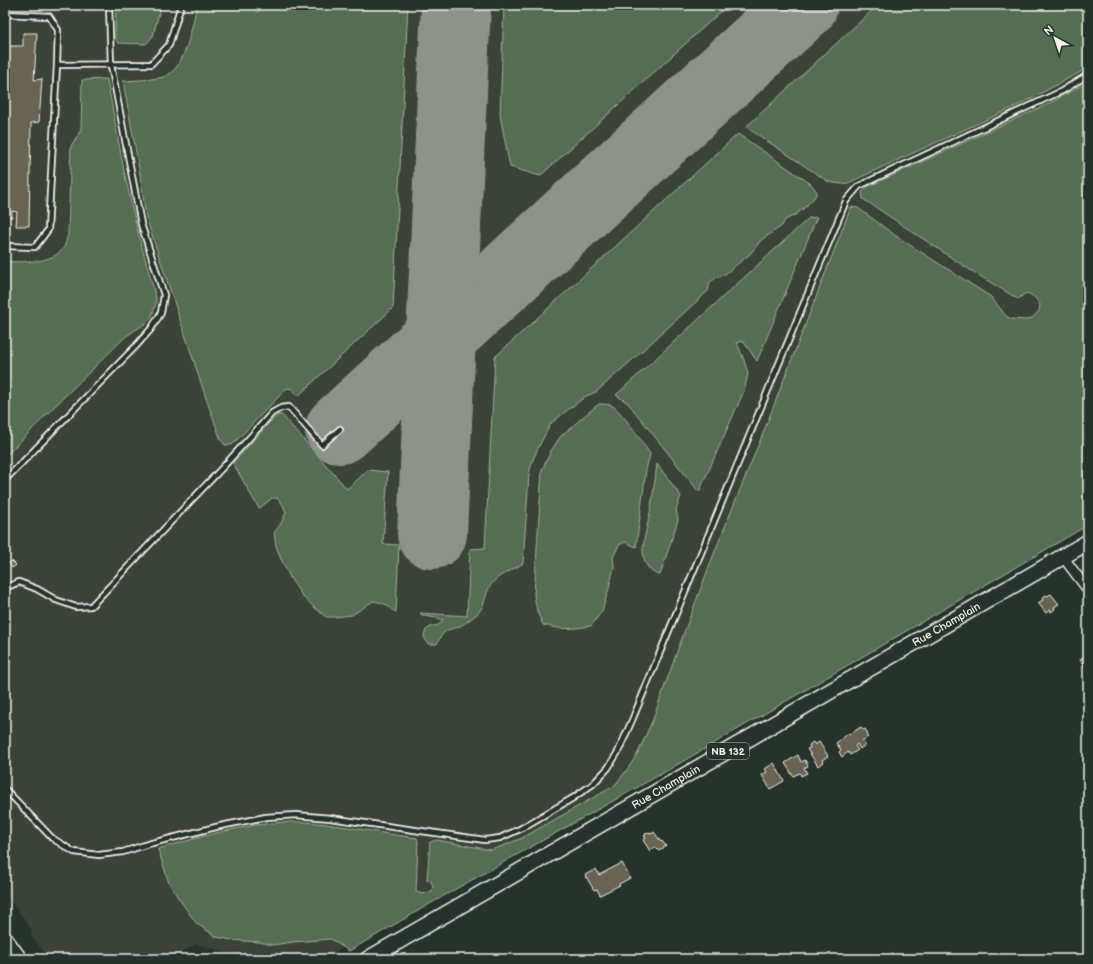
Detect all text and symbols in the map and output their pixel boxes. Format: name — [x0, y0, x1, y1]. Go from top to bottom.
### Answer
north arrow — [1035, 18, 1075, 58]
text: N — [1042, 23, 1056, 38]
street label: Rue Champlain — [910, 600, 983, 649]
road number: NB 132 — [707, 743, 749, 759]
street label: Rue Champlain — [630, 762, 702, 812]

